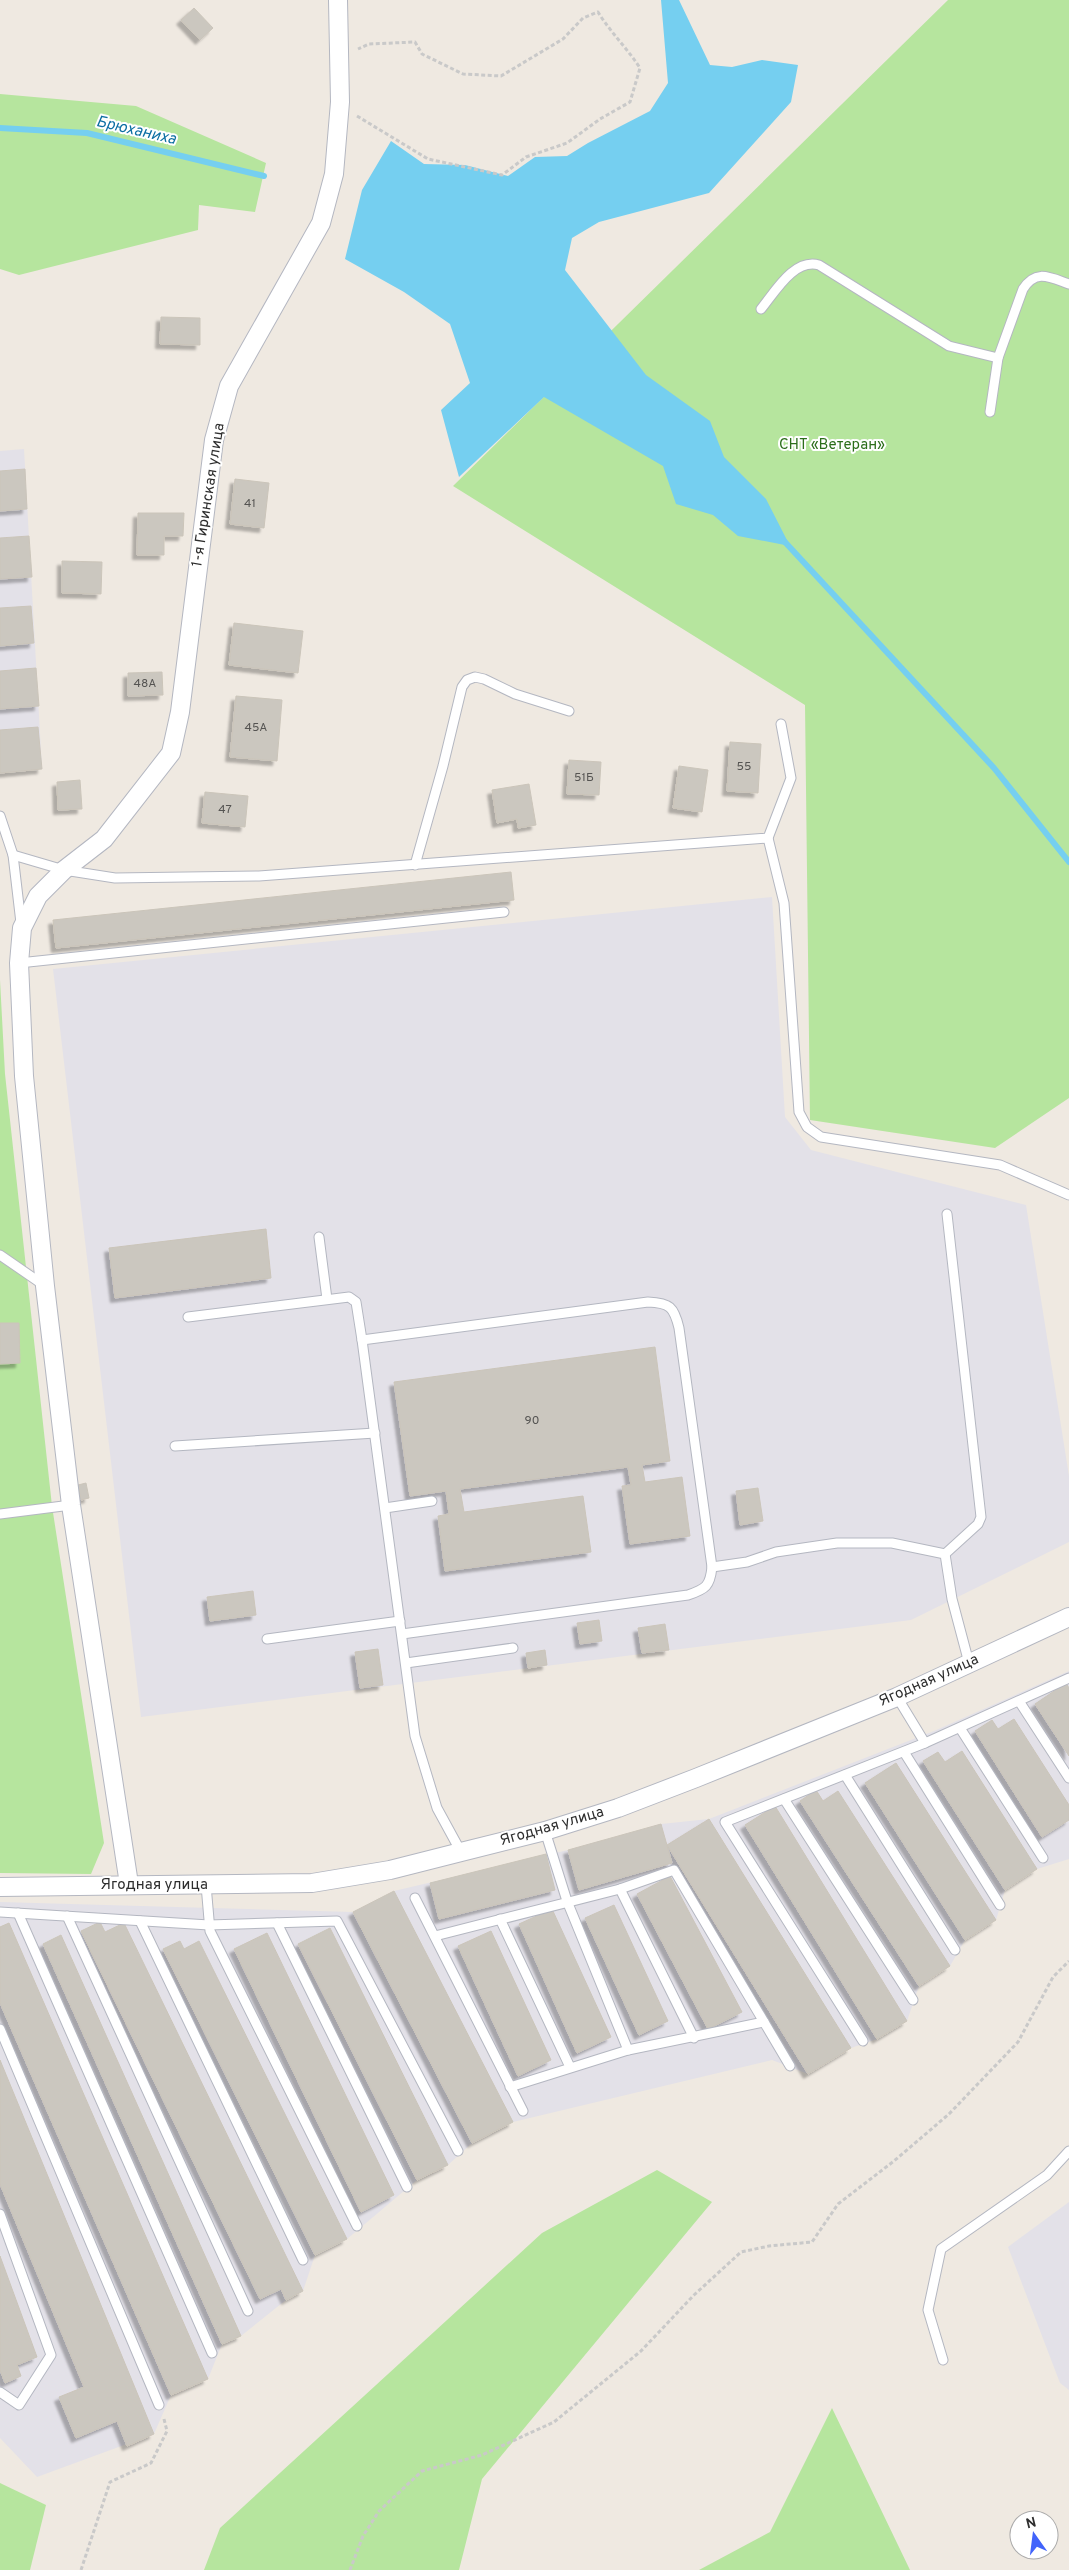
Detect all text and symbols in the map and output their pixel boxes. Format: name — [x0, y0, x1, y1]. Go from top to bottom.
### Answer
water label: Брюханиха — [94, 112, 179, 150]
street label: 1-я Гиринская улица — [188, 422, 230, 568]
park label: СНТ «Ветеран» — [779, 436, 885, 455]
house number: 41 — [244, 496, 256, 512]
house number: 48А — [134, 676, 156, 692]
house number: 45А — [245, 720, 267, 736]
house number: 55 — [737, 759, 751, 775]
house number: 51Б — [574, 770, 594, 786]
house number: 47 — [218, 802, 232, 818]
house number: 90 — [525, 1413, 539, 1429]
street label: Ягодная улица — [876, 1650, 982, 1712]
street label: Ягодная улица — [498, 1803, 606, 1851]
street label: Ягодная улица — [100, 1876, 208, 1895]
north arrow — [1009, 2510, 1059, 2560]
text: N — [1024, 2514, 1038, 2533]

